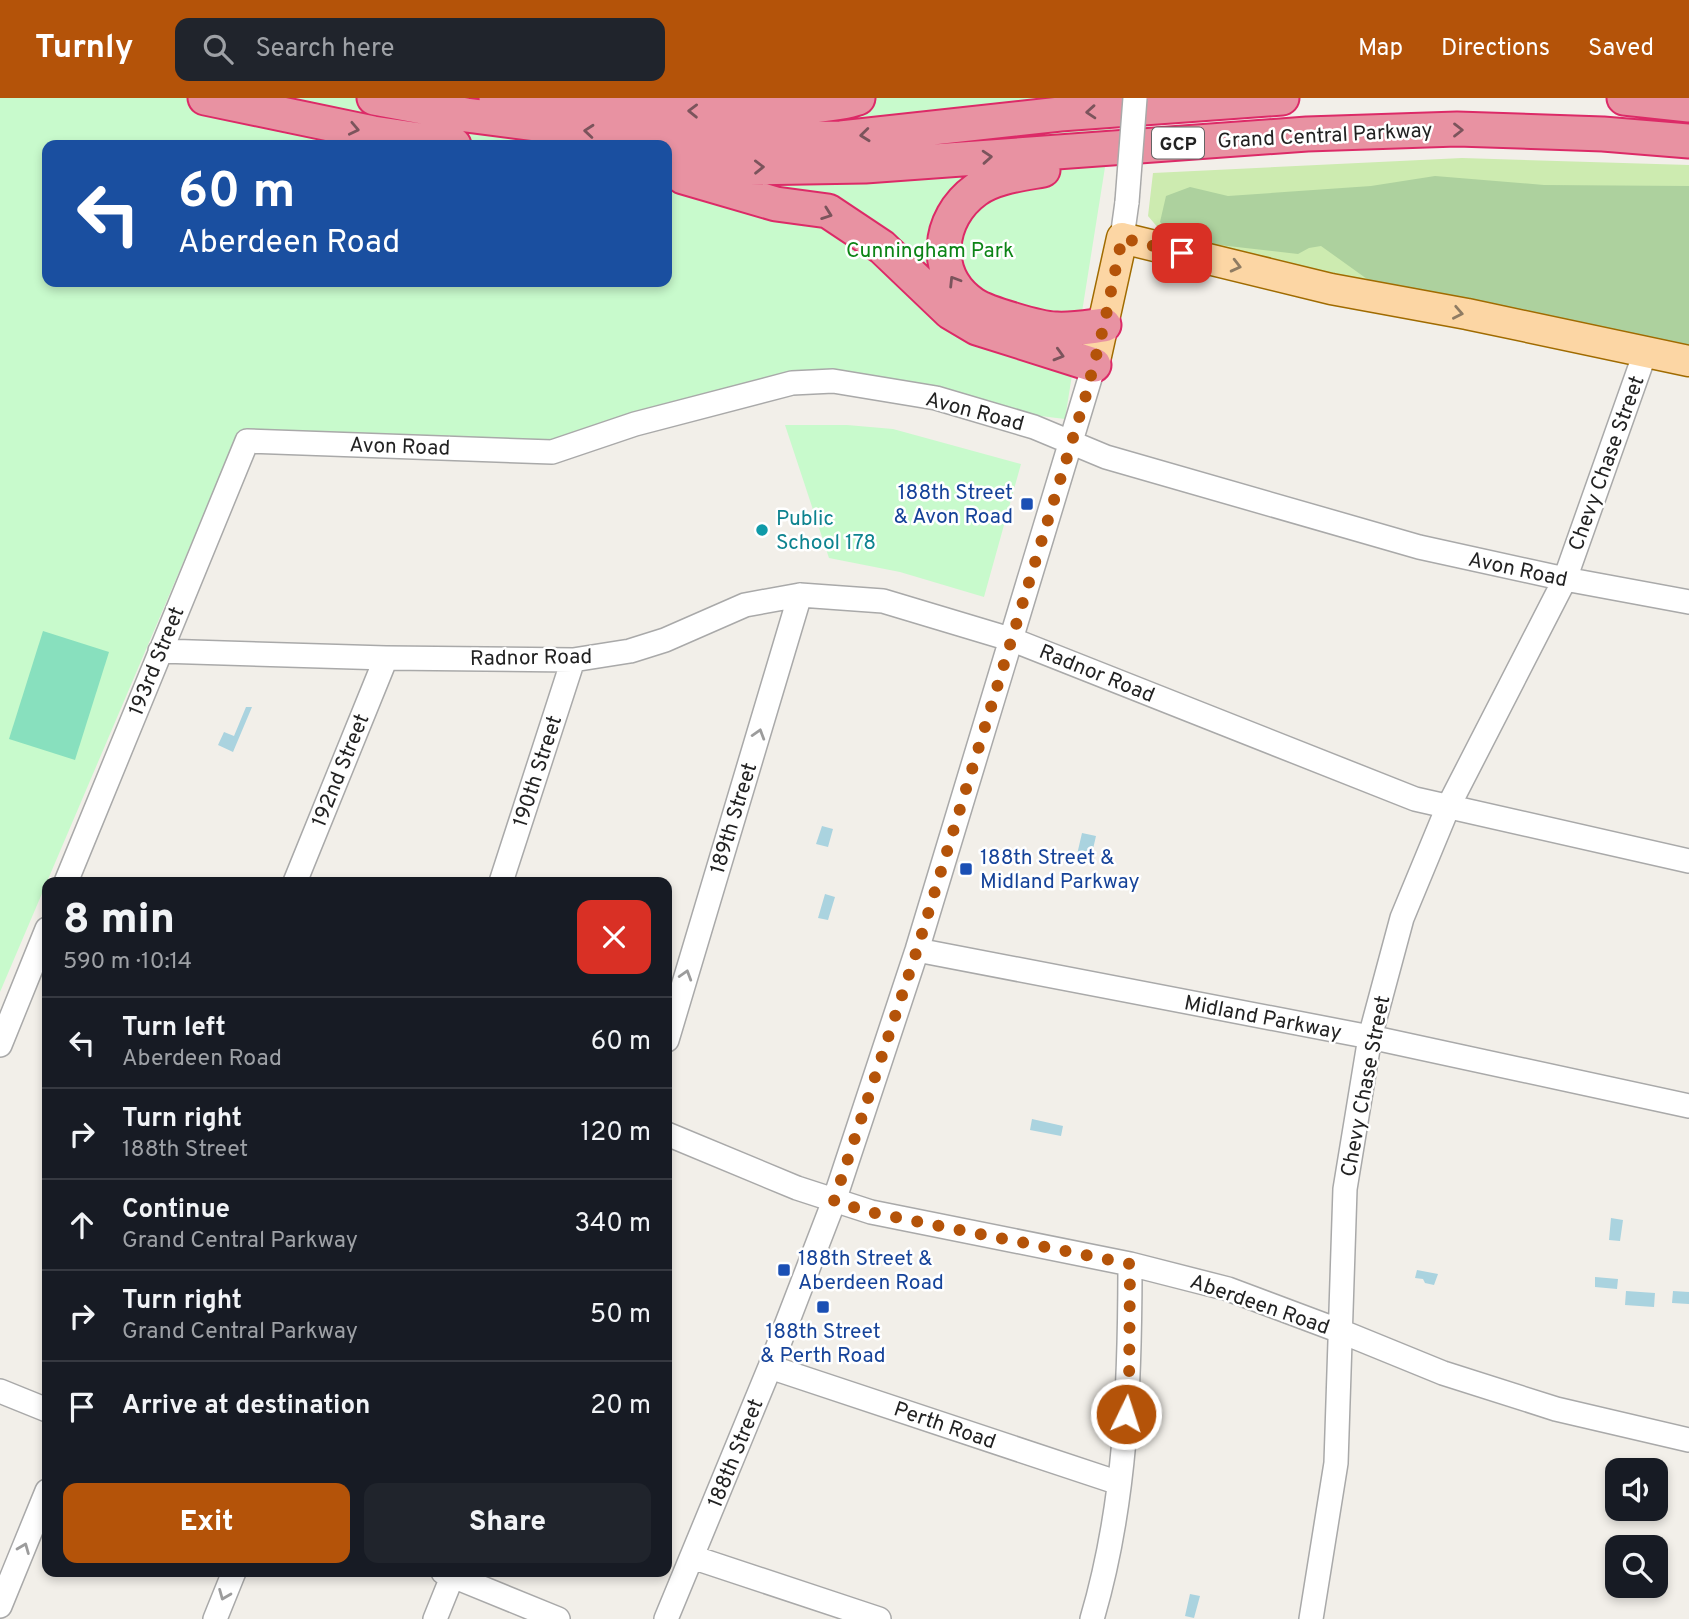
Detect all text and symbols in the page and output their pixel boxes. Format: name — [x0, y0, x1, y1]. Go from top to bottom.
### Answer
search box — [175, 18, 665, 81]
text: Turnly — [35, 28, 133, 70]
icon: search — [199, 30, 237, 68]
text: Search here — [255, 33, 394, 66]
text: Map — [1358, 34, 1403, 64]
text: Directions — [1441, 34, 1550, 64]
text: Saved — [1588, 34, 1654, 64]
one-way arrow — [688, 103, 698, 119]
one-way arrow — [1086, 104, 1097, 119]
street label: Grand Central Parkway — [1217, 117, 1433, 156]
one-way arrow — [348, 120, 360, 135]
one-way arrow — [1453, 122, 1464, 138]
one-way arrow — [583, 124, 594, 139]
one-way arrow — [859, 128, 871, 143]
road number: GCP — [1152, 128, 1204, 158]
one-way arrow — [981, 150, 992, 165]
one-way arrow — [754, 160, 765, 175]
text: 60 m — [178, 163, 296, 225]
icon: left — [63, 168, 154, 259]
one-way arrow — [820, 206, 833, 220]
pin — [1152, 223, 1212, 283]
text: Aberdeen Road — [178, 224, 400, 264]
icon: arrive — [1163, 234, 1201, 272]
park label: Cunningham Park — [846, 238, 1014, 265]
one-way arrow — [1230, 258, 1242, 272]
one-way arrow — [949, 275, 962, 288]
one-way arrow — [1452, 304, 1464, 319]
one-way arrow — [1053, 347, 1065, 361]
street label: Chevy Chase Street — [1563, 372, 1652, 555]
street label: Avon Road — [922, 386, 1027, 439]
street label: Avon Road — [349, 432, 451, 463]
place label: 188th Street & Avon Road — [894, 480, 1013, 531]
marker: 188th Street & Avon Road — [1019, 496, 1035, 512]
place label: Public School 178 — [776, 506, 876, 557]
marker: Public School 178 — [754, 522, 770, 538]
street label: Avon Road — [1466, 547, 1570, 594]
street label: 193rd Street — [123, 603, 191, 720]
street label: Radnor Road — [1035, 639, 1158, 710]
street label: Radnor Road — [470, 644, 592, 673]
street label: 192nd Street — [306, 710, 376, 831]
street label: 190th Street — [508, 712, 569, 831]
one-way arrow — [750, 728, 765, 740]
street label: 189th Street — [705, 760, 764, 877]
place label: 188th Street & Midland Parkway — [980, 845, 1140, 896]
marker: 188th Street & Midland Parkway — [958, 861, 974, 877]
text: 8 min — [63, 895, 175, 948]
button: close — [577, 900, 651, 974]
text: 590 m · 10:14 — [63, 948, 192, 977]
one-way arrow — [678, 969, 693, 981]
street label: Midland Parkway — [1182, 990, 1344, 1047]
street label: Chevy Chase Street — [1336, 993, 1397, 1179]
text: Turn left — [122, 1012, 226, 1045]
icon: left — [63, 1024, 101, 1062]
text: 60 m — [591, 1026, 651, 1059]
text: Aberdeen Road — [122, 1045, 282, 1074]
text: Turn right — [122, 1103, 242, 1136]
icon: right — [63, 1115, 101, 1153]
text: 120 m — [581, 1117, 651, 1150]
text: 188th Street — [122, 1136, 248, 1165]
text: Continue — [122, 1194, 230, 1227]
icon: ahead — [63, 1206, 101, 1244]
text: 340 m — [574, 1208, 651, 1241]
text: Grand Central Parkway — [122, 1227, 358, 1256]
place label: 188th Street & Aberdeen Road — [798, 1246, 944, 1297]
marker: 188th Street & Aberdeen Road — [776, 1262, 792, 1278]
street label: Aberdeen Road — [1186, 1269, 1333, 1342]
text: Turn right — [122, 1285, 242, 1318]
icon: right — [63, 1297, 101, 1335]
text: 50 m — [590, 1299, 651, 1332]
marker: 188th Street & Perth Road — [815, 1299, 831, 1315]
text: Grand Central Parkway — [122, 1318, 358, 1347]
place label: 188th Street & Perth Road — [760, 1319, 886, 1370]
position arrow — [1089, 1377, 1163, 1451]
icon: arrive — [63, 1388, 101, 1426]
text: Arrive at destination — [122, 1390, 370, 1423]
text: 20 m — [590, 1390, 651, 1423]
street label: 188th Street — [702, 1395, 770, 1512]
street label: Perth Road — [890, 1396, 999, 1456]
map controls — [1605, 1458, 1668, 1598]
button: sound — [1605, 1458, 1668, 1521]
button: Exit — [63, 1483, 350, 1563]
button: Share — [364, 1483, 651, 1563]
button: search — [1605, 1535, 1668, 1598]
one-way arrow — [15, 1543, 29, 1555]
one-way arrow — [219, 1589, 233, 1601]

